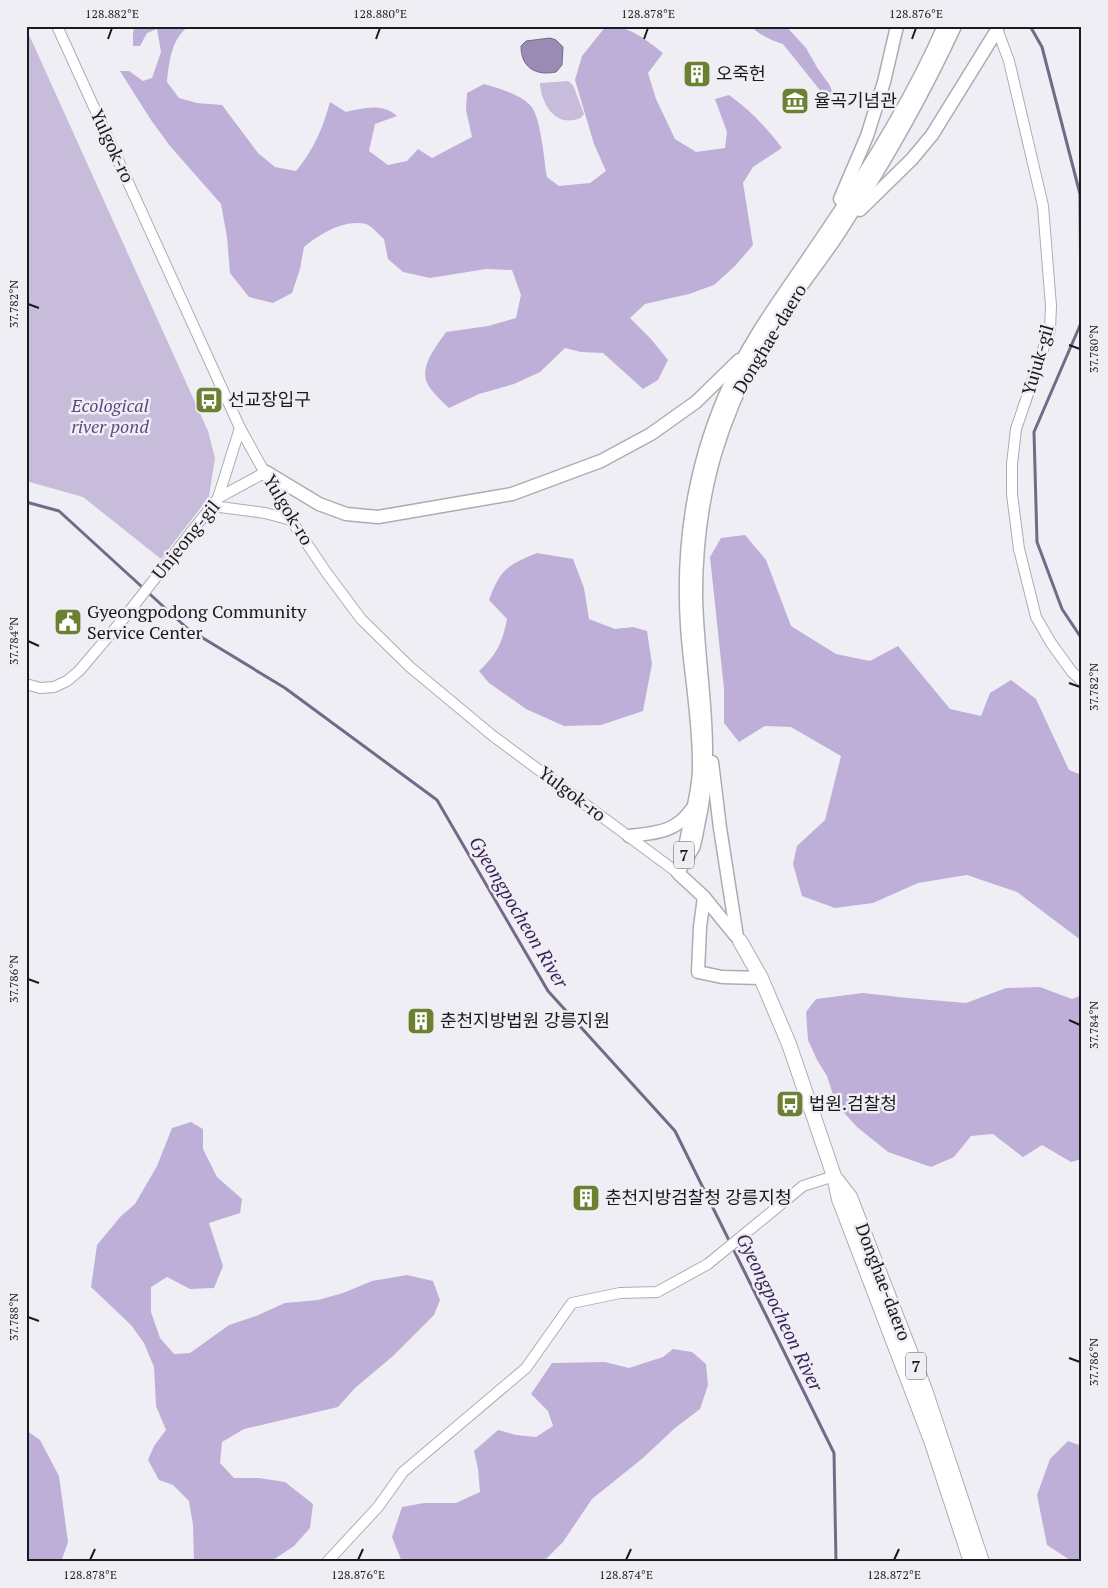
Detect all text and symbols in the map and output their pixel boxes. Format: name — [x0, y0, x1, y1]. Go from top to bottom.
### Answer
text: 128.882°E — [85, 6, 139, 21]
text: 128.880°E — [353, 6, 407, 21]
text: 128.878°E — [621, 6, 675, 21]
text: 128.876°E — [889, 6, 943, 21]
building icon: 오죽헌 — [682, 59, 712, 89]
place label: 오죽헌 — [716, 61, 766, 85]
museum icon: 율곡기념관 — [780, 86, 810, 116]
place label: 율곡기념관 — [814, 88, 897, 112]
street label: Yulgok-ro — [85, 105, 140, 186]
street label: Donghae-daero — [727, 279, 811, 398]
text: 37.782°N — [6, 280, 21, 328]
street label: Yujuk-gil — [1015, 321, 1059, 398]
text: 37.780°N — [1086, 325, 1101, 373]
bus stop icon: 선교장입구 — [194, 385, 224, 415]
place label: 선교장입구 — [228, 387, 311, 411]
park label: Ecological river pond — [70, 393, 149, 438]
street label: Yulgok-ro — [258, 470, 319, 549]
street label: Unjeong-gil — [146, 495, 224, 584]
place label: Gyeongpodong Community Service Center — [87, 599, 307, 644]
public building icon: Gyeongpodong Community Service Center — [53, 607, 83, 637]
text: 37.784°N — [6, 617, 21, 665]
text: 37.782°N — [1086, 663, 1101, 711]
street label: Yulgok-ro — [534, 760, 611, 826]
water label: Gyeongpocheon River — [464, 831, 575, 993]
road number: 7 — [674, 842, 694, 868]
text: 37.786°N — [6, 955, 21, 1003]
text: 37.784°N — [1086, 1001, 1101, 1049]
building icon: 춘천지방법원 강릉지원 — [406, 1006, 436, 1036]
place label: 춘천지방법원 강릉지원 — [440, 1008, 610, 1032]
bus stop icon: 법원.검찰청 — [775, 1089, 805, 1119]
place label: 법원.검찰청 — [809, 1091, 897, 1115]
building icon: 춘천지방검찰청 강릉지청 — [571, 1183, 601, 1213]
place label: 춘천지방검찰청 강릉지청 — [605, 1185, 792, 1209]
street label: Donghae-daero — [850, 1219, 917, 1344]
water label: Gyeongpocheon River — [731, 1229, 830, 1395]
text: 37.788°N — [6, 1293, 21, 1341]
text: 37.786°N — [1086, 1338, 1101, 1386]
road number: 7 — [906, 1352, 926, 1380]
text: 128.878°E — [63, 1567, 117, 1582]
text: 128.876°E — [331, 1567, 385, 1582]
text: 128.874°E — [599, 1567, 653, 1582]
text: 128.872°E — [867, 1567, 921, 1582]

